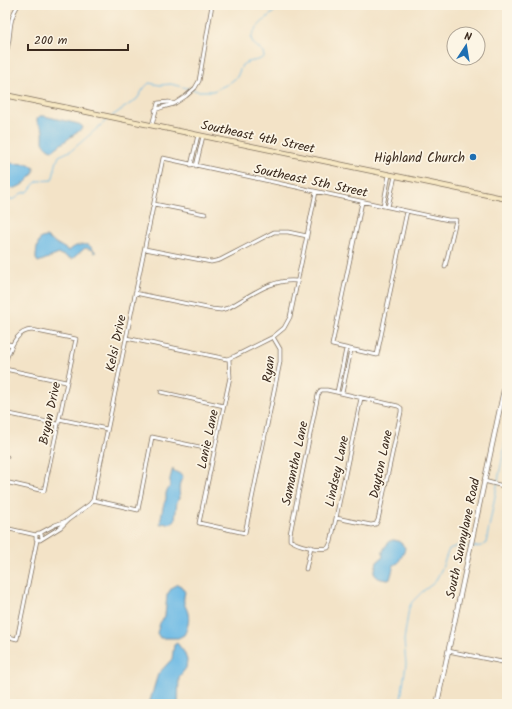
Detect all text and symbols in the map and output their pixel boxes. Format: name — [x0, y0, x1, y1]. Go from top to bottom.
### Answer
scale bar — [28, 26, 128, 52]
north arrow — [446, 26, 486, 66]
text: N — [463, 28, 473, 47]
text: 200 m — [34, 31, 68, 50]
street label: Southeast 4th Street — [199, 115, 318, 160]
place label: Highland Church — [374, 148, 465, 169]
marker: Highland Church — [468, 152, 478, 162]
street label: Southeast 5th Street — [252, 159, 371, 204]
street label: Kelsi Drive — [100, 313, 133, 374]
street label: Ryan — [257, 354, 282, 384]
street label: Bryan Drive — [34, 380, 67, 447]
street label: Lanie Lane — [192, 408, 225, 471]
street label: Samantha Lane — [276, 419, 315, 507]
street label: Dayton Lane — [364, 428, 399, 501]
street label: Lindsey Lane — [320, 434, 355, 509]
street label: South Sunnylane Road — [440, 476, 487, 601]

